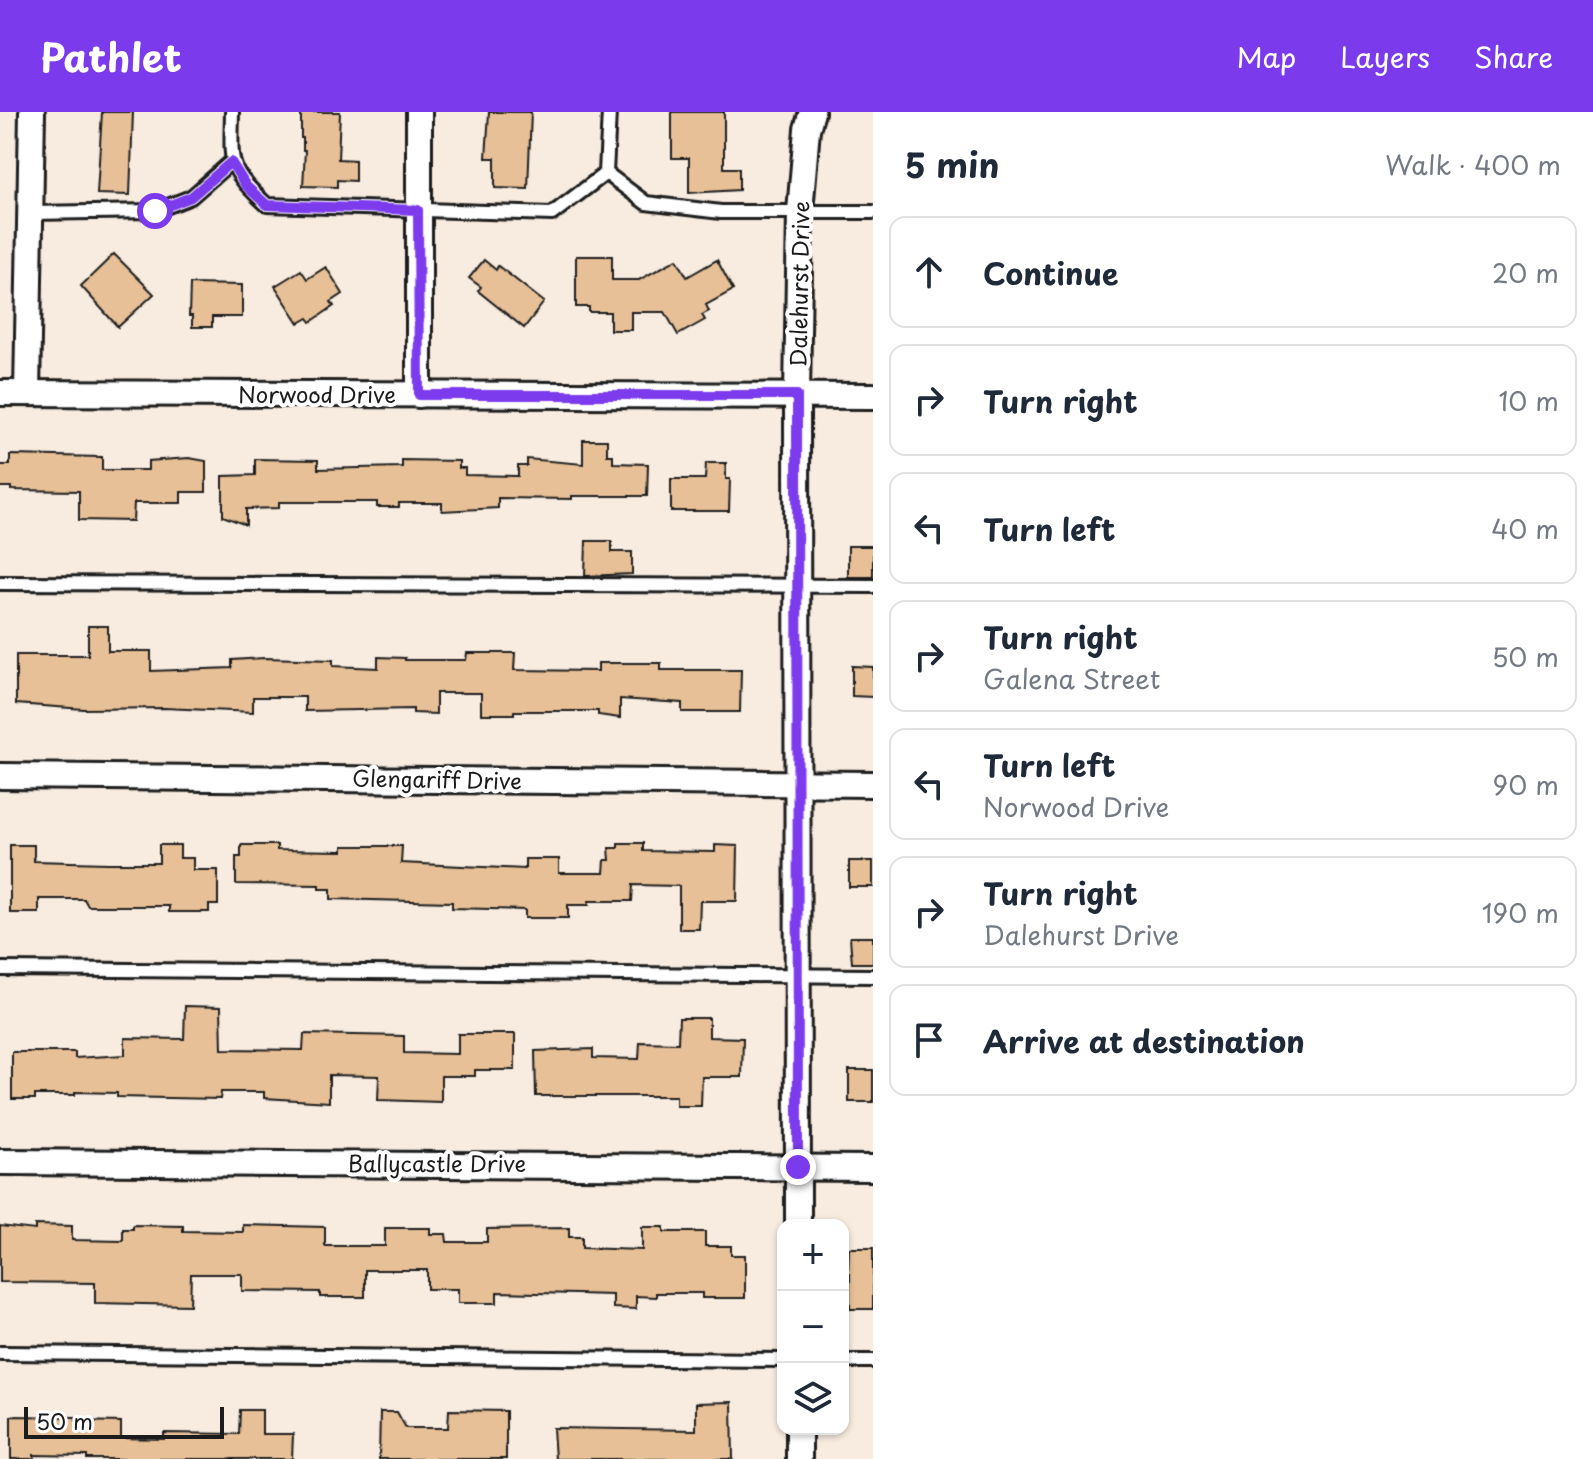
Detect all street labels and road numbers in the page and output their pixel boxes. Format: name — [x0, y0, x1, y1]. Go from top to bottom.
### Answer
street label: Dalehurst Drive — [781, 201, 816, 367]
street label: Norwood Drive — [238, 377, 396, 410]
street label: Glengariff Drive — [352, 761, 522, 796]
street label: Ballycastle Drive — [348, 1146, 526, 1179]

